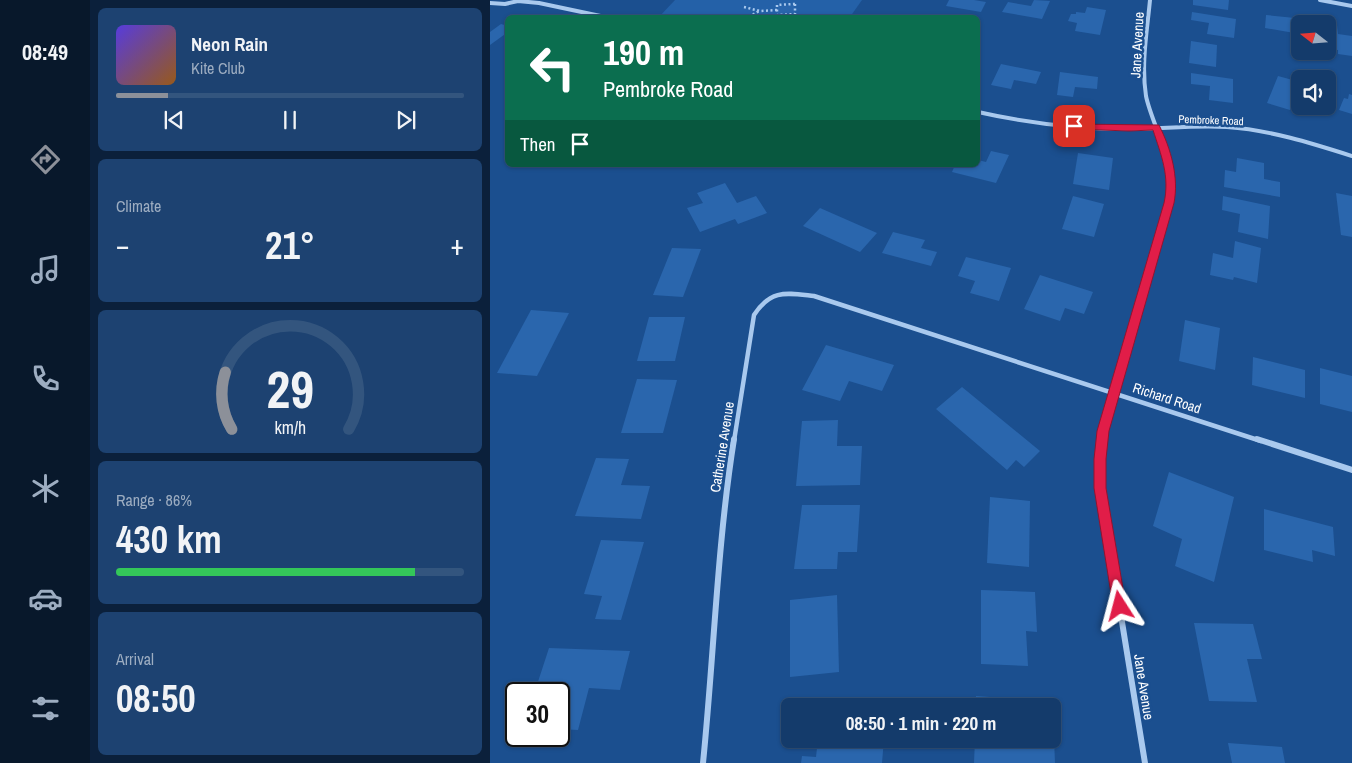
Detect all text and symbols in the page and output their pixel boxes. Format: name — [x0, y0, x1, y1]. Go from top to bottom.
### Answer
street label: Jane Avenue — [1126, 11, 1148, 79]
north arrow — [1291, 15, 1336, 60]
map controls — [1291, 15, 1336, 115]
text: 190 m — [603, 29, 684, 76]
text: Neon Rain — [191, 31, 268, 57]
icon: left — [520, 35, 585, 100]
text: 08:49 — [22, 37, 68, 67]
text: Kite Club — [191, 57, 245, 79]
button: sound — [1291, 70, 1336, 115]
text: Pembroke Road — [603, 74, 733, 104]
pin — [1053, 105, 1095, 147]
icon: previous — [160, 106, 188, 134]
icon: pause — [276, 106, 304, 134]
icon: next — [392, 106, 420, 134]
icon: arrive — [1060, 112, 1088, 140]
street label: Pembroke Road — [1178, 112, 1244, 128]
icon: arrive — [566, 130, 594, 158]
text: Then — [520, 131, 556, 157]
icon: directions — [28, 142, 63, 177]
text: Climate — [116, 195, 161, 217]
text: 21° — [265, 220, 315, 271]
text: − — [116, 226, 129, 264]
text: + — [451, 226, 464, 264]
icon: music — [28, 252, 63, 287]
text: 29 — [266, 354, 314, 424]
icon: phone — [28, 361, 63, 396]
street label: Richard Road — [1131, 378, 1203, 418]
street label: Catherine Avenue — [706, 400, 738, 494]
text: km/h — [274, 416, 306, 440]
icon: climate — [28, 471, 63, 506]
text: Range · 86% — [116, 489, 192, 511]
text: 430 km — [116, 514, 222, 565]
position arrow — [1093, 579, 1145, 631]
icon: car — [28, 581, 63, 616]
text: Arrival — [116, 648, 154, 670]
street label: Jane Avenue — [1130, 653, 1158, 721]
text: 08:50 — [116, 673, 196, 724]
speed limit sign: 30 — [505, 682, 570, 747]
icon: filters — [28, 691, 63, 726]
text: 08:50 · 1 min · 220 m — [846, 710, 996, 736]

